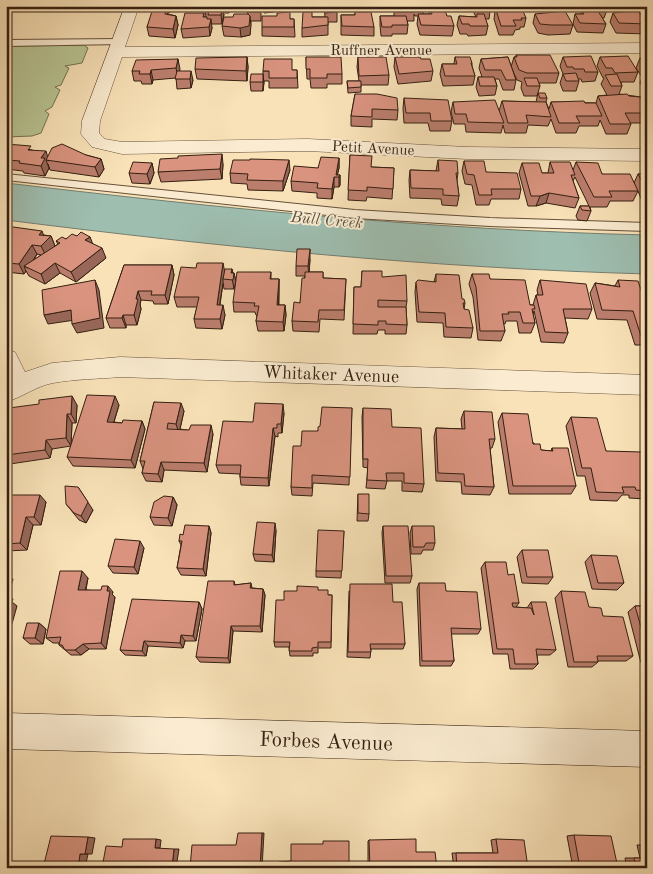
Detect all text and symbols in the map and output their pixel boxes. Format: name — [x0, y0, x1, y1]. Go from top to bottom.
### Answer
street label: Ruffner Avenue — [330, 44, 432, 59]
street label: Petit Avenue — [331, 140, 415, 159]
water label: Bull Creek — [289, 210, 364, 232]
street label: Whitaker Avenue — [263, 364, 399, 386]
street label: Forbes Avenue — [259, 730, 393, 755]

